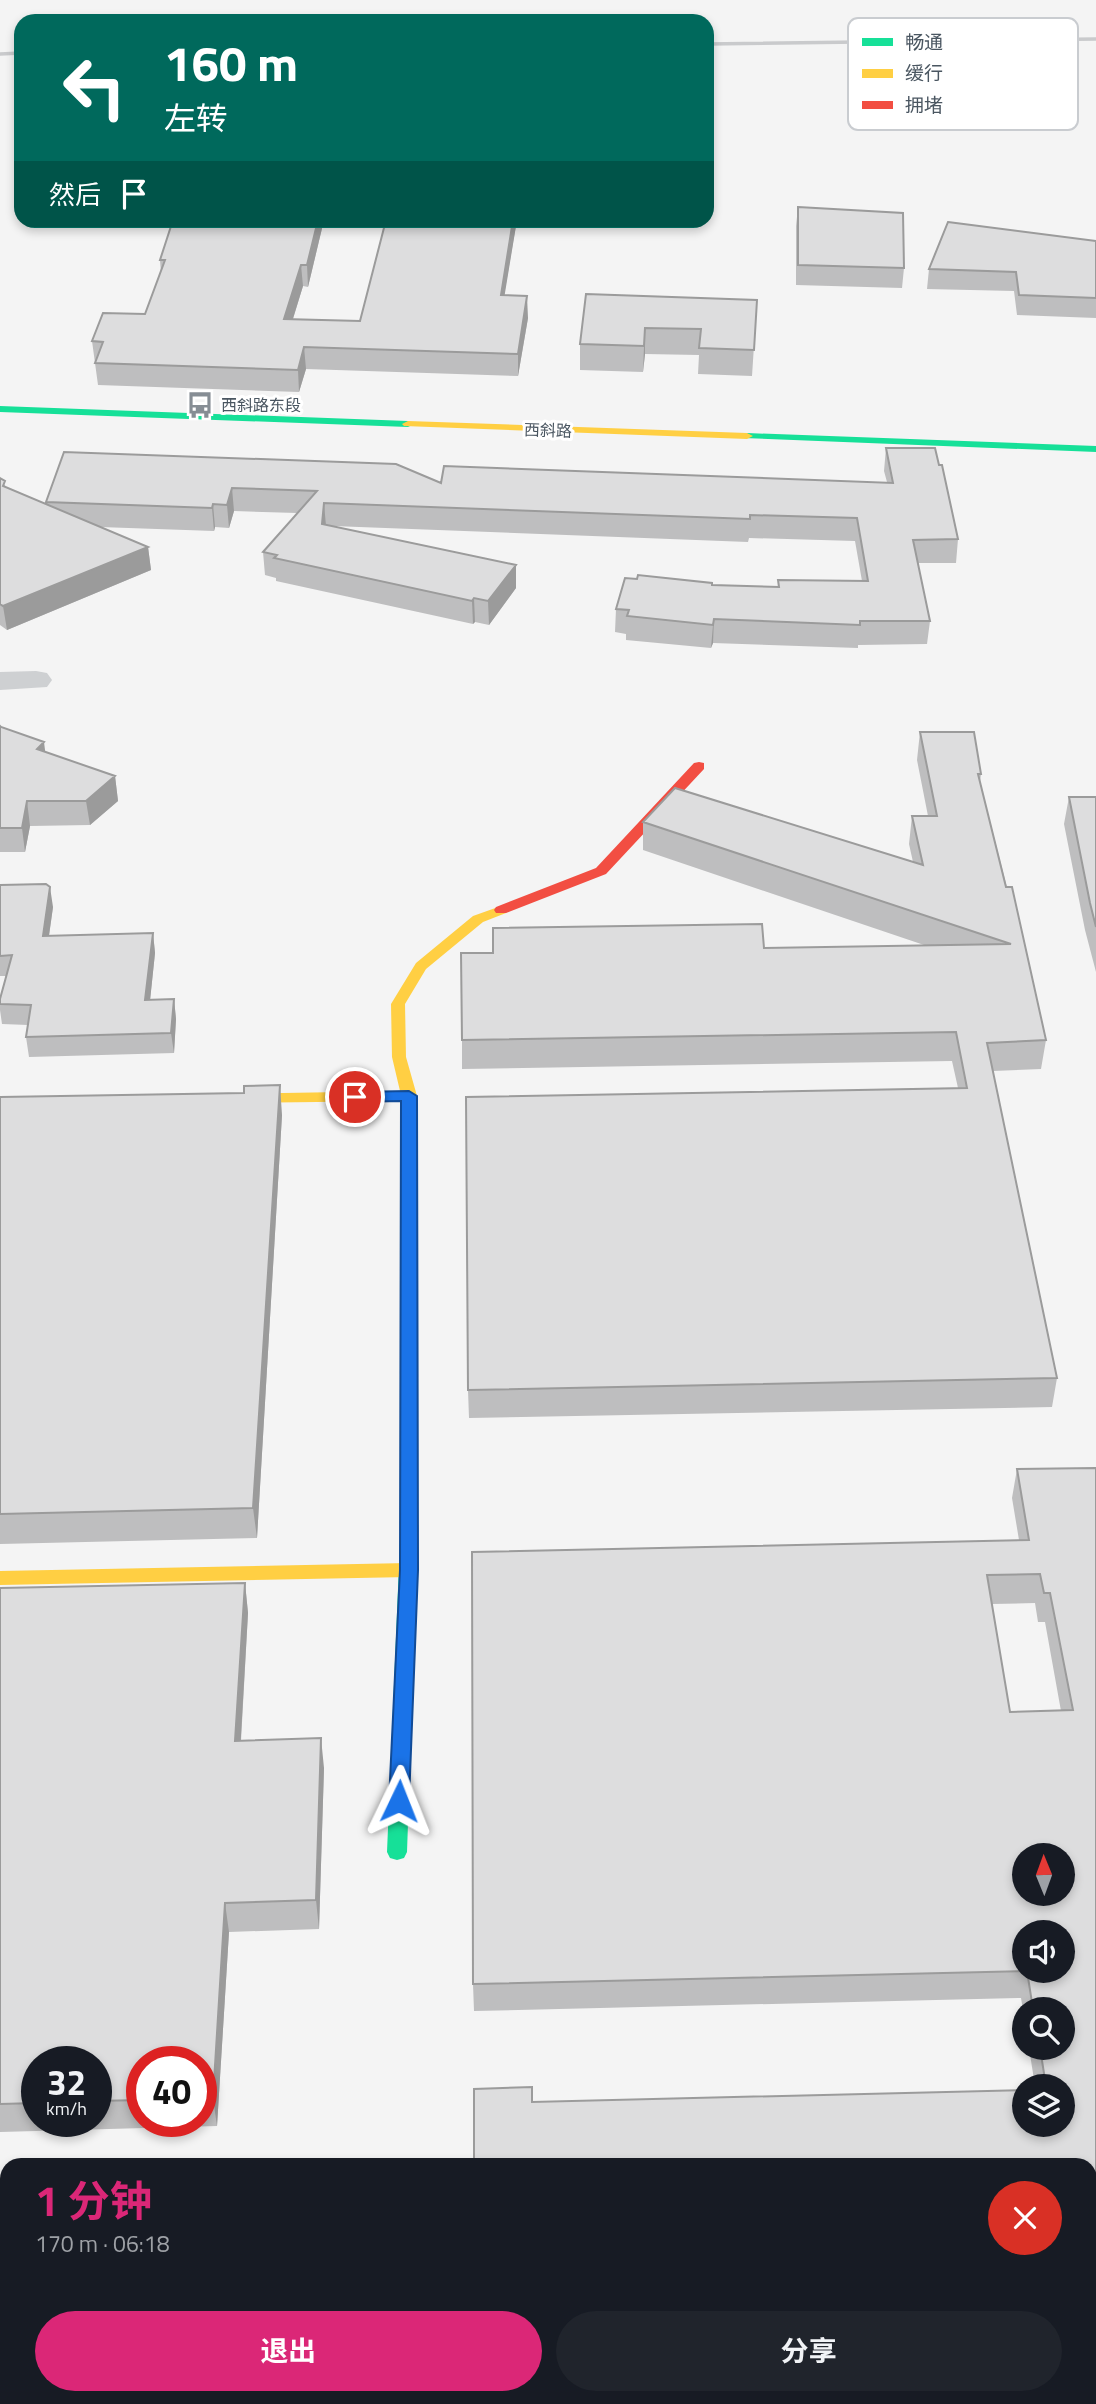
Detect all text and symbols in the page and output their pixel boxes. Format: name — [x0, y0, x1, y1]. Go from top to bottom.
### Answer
legend — [848, 18, 1078, 130]
text: 160 m — [164, 25, 298, 100]
text: 畅通 — [905, 27, 943, 56]
icon: left — [49, 42, 140, 133]
text: 缓行 — [905, 58, 943, 87]
text: 拥堵 — [905, 90, 943, 119]
text: 左转 — [164, 94, 228, 142]
text: 然后 — [49, 175, 101, 214]
icon: arrive — [115, 175, 153, 213]
bus stop icon: 西斜路东段 — [185, 390, 215, 420]
place label: 西斜路东段 — [221, 393, 301, 417]
street label: 西斜路 — [524, 417, 572, 443]
pin — [325, 1067, 385, 1127]
icon: arrive — [336, 1078, 374, 1116]
position arrow — [362, 1764, 436, 1838]
north arrow — [1012, 1843, 1074, 1906]
map controls — [1012, 1843, 1075, 2137]
button: sound — [1012, 1920, 1075, 1983]
button: search — [1012, 1997, 1075, 2060]
speed limit sign: 40 — [126, 2046, 217, 2137]
text: 32 — [47, 2055, 86, 2109]
button: layers — [1012, 2074, 1075, 2137]
text: km/h — [46, 2095, 87, 2122]
text: 1 分钟 — [35, 2168, 152, 2232]
button: close — [988, 2181, 1062, 2255]
text: 170 m · 06:18 — [35, 2226, 170, 2261]
button: 退出 — [35, 2311, 542, 2391]
button: 分享 — [556, 2311, 1062, 2391]

